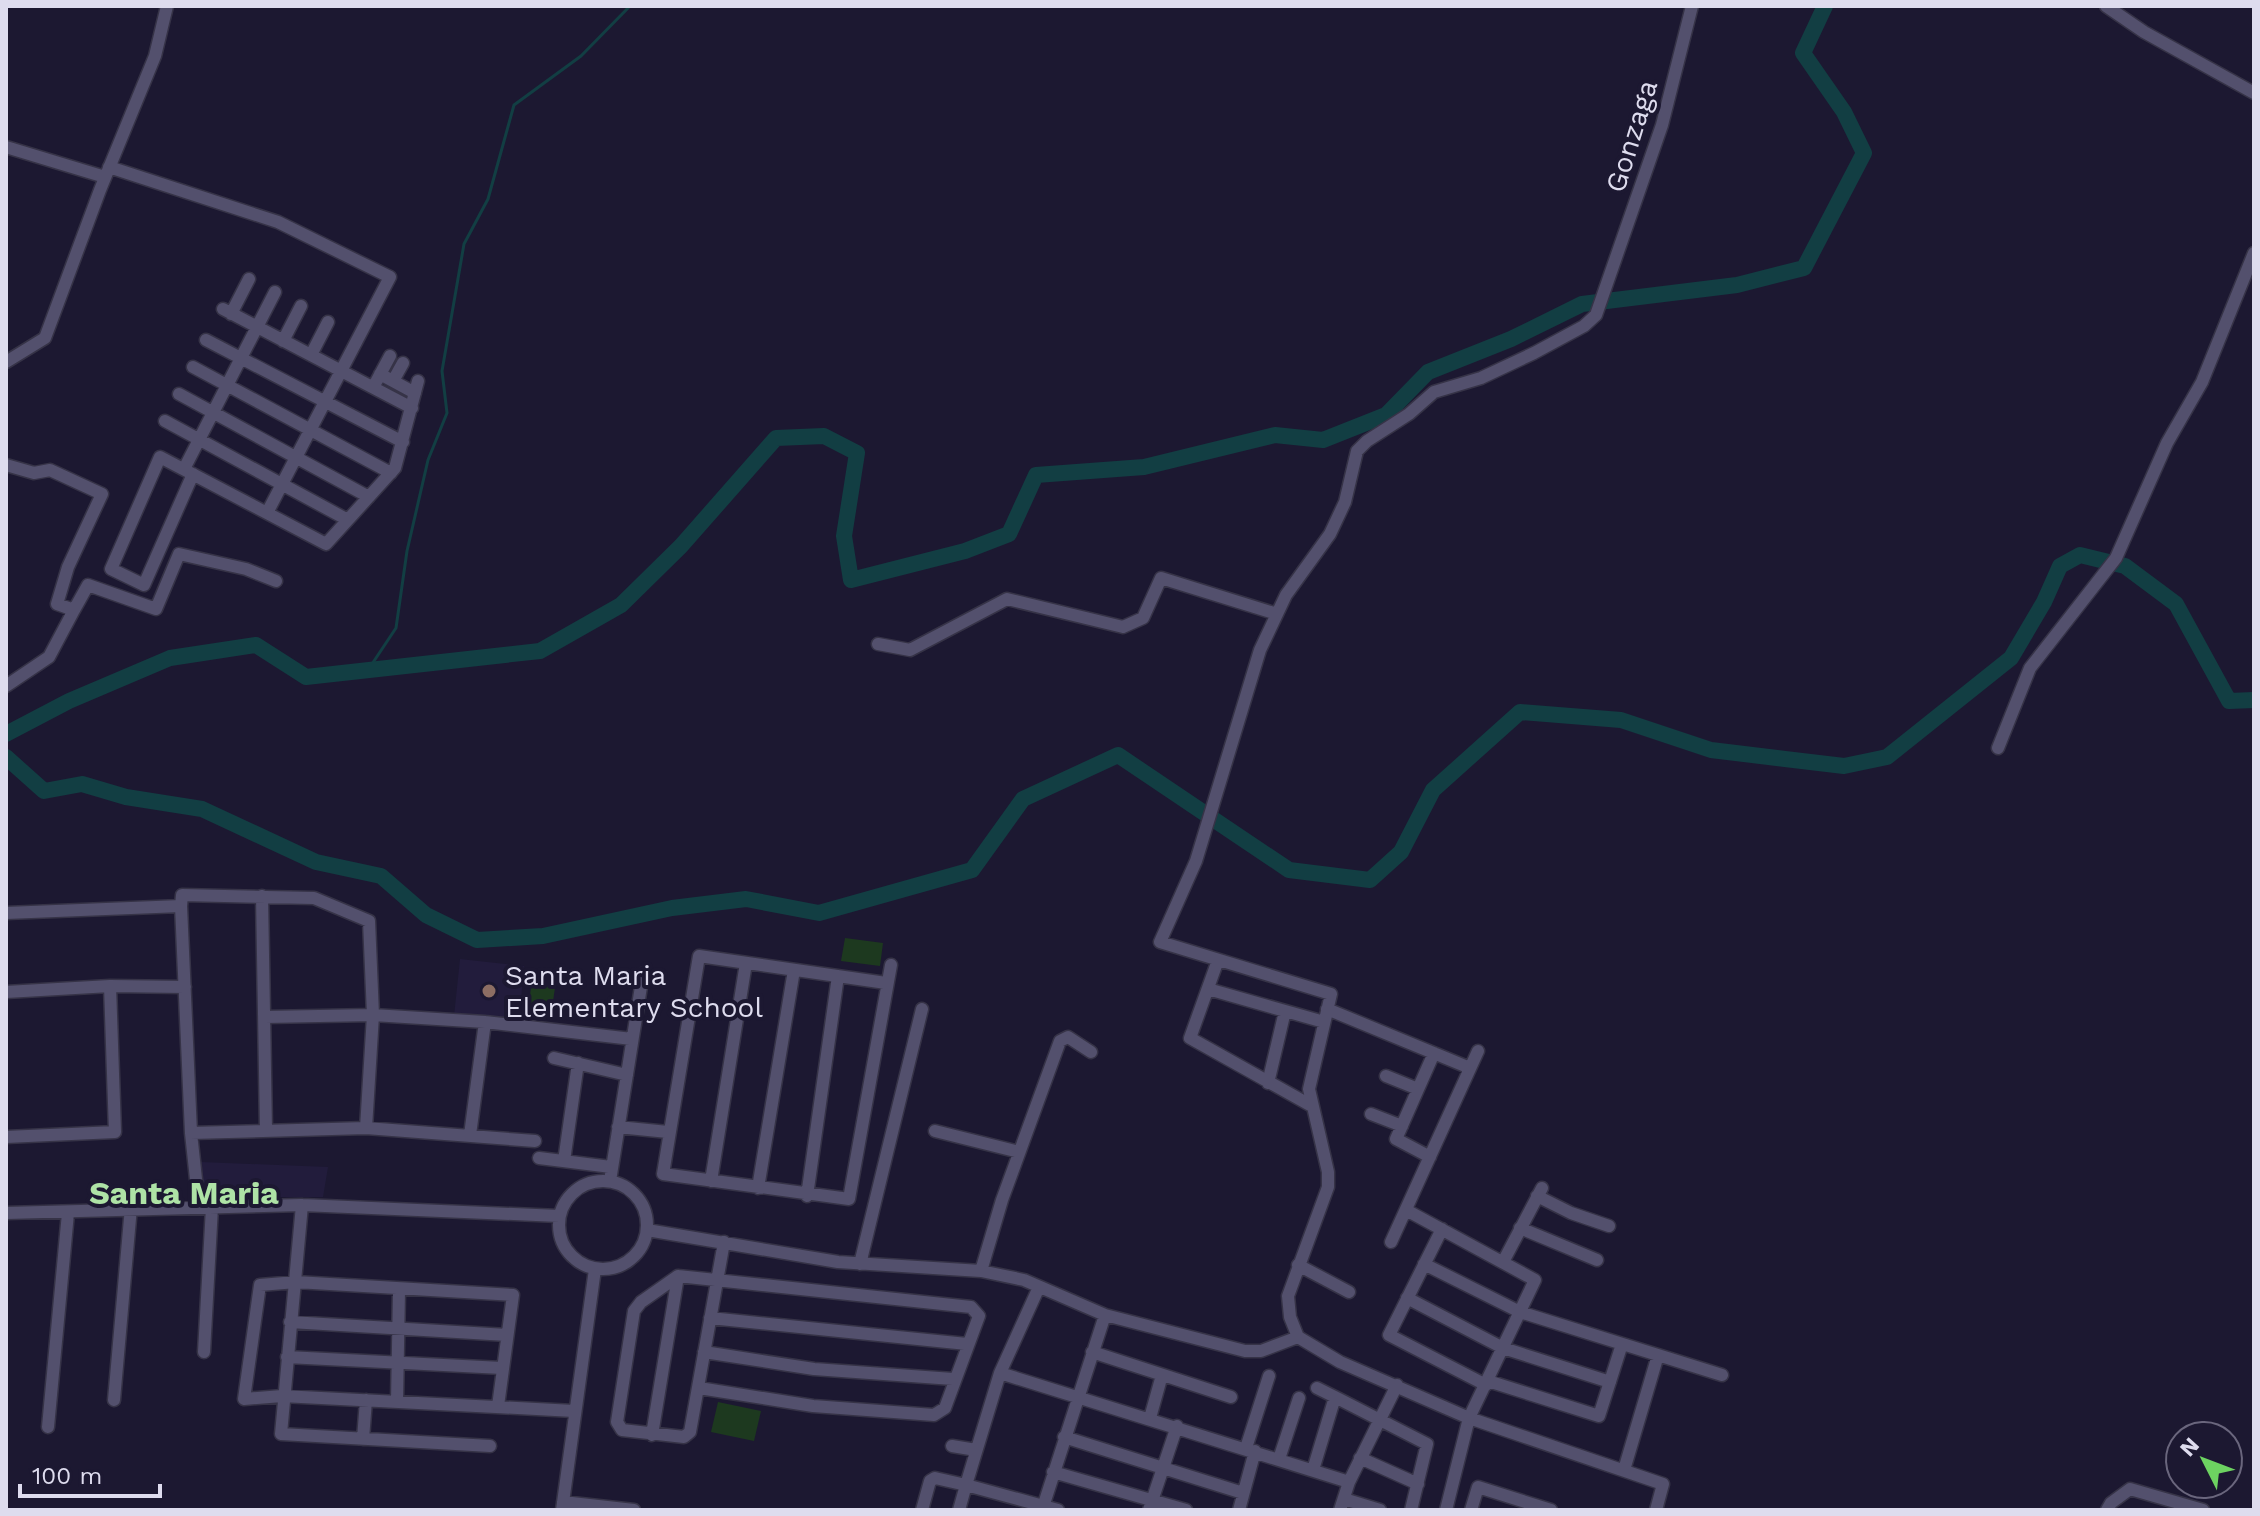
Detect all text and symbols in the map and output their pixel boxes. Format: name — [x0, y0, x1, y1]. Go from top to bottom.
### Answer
street label: Gonzaga — [1599, 76, 1664, 196]
place label: Santa Maria Elementary School — [505, 959, 763, 1024]
marker: Santa Maria Elementary School — [480, 982, 498, 1000]
district label: Santa Maria — [89, 1174, 279, 1212]
north arrow — [2164, 1420, 2244, 1500]
text: N — [2175, 1433, 2204, 1461]
scale bar — [20, 1448, 160, 1498]
text: 100 m — [32, 1462, 102, 1490]

